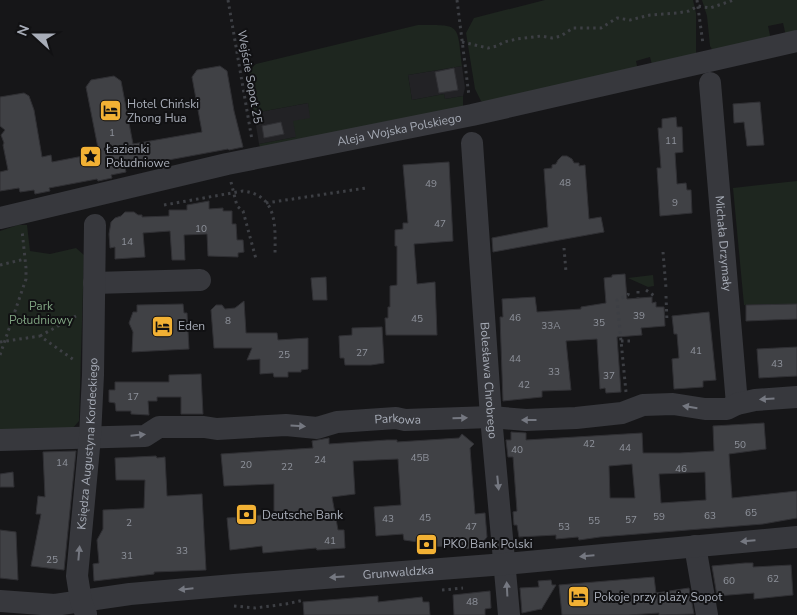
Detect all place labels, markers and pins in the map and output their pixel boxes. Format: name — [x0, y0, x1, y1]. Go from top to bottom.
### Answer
place label: Hotel Chiński Zhong Hua — [127, 96, 199, 126]
hotel icon: Hotel Chiński Zhong Hua — [99, 99, 123, 123]
place label: Łazienki Południowe — [105, 141, 170, 171]
place icon: Łazienki Południowe — [78, 144, 102, 168]
hotel icon: Eden — [150, 314, 174, 338]
place label: Eden — [178, 318, 205, 334]
bank icon: Deutsche Bank — [234, 503, 258, 527]
place label: Deutsche Bank — [262, 507, 344, 523]
bank icon: PKO Bank Polski — [415, 532, 439, 556]
place label: PKO Bank Polski — [443, 536, 532, 552]
hotel icon: Pokoje przy plaży Sopot — [566, 585, 590, 609]
place label: Pokoje przy plaży Sopot — [594, 589, 723, 605]

